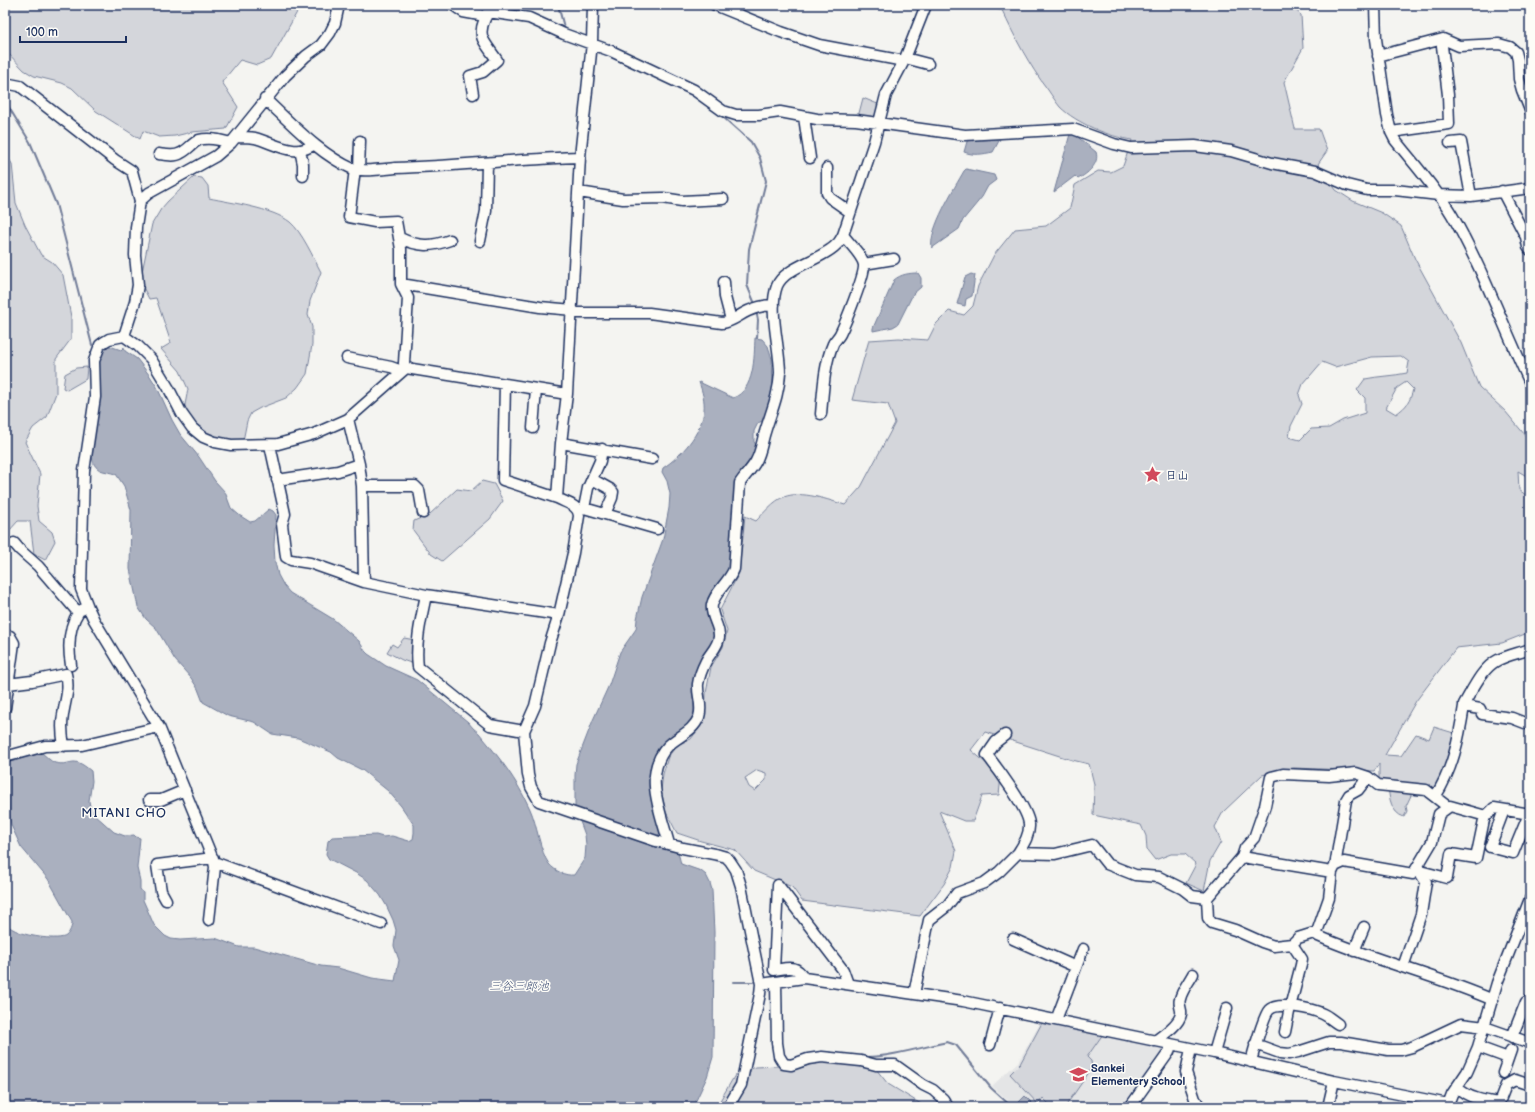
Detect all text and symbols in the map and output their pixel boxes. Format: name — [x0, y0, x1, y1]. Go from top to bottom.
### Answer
scale bar — [20, 18, 126, 44]
text: 100 m — [26, 25, 58, 40]
place icon: 日山 — [1143, 465, 1163, 485]
place label: 日山 — [1166, 469, 1188, 482]
district label: MITANI CHO — [81, 805, 167, 821]
water label: 三谷三郎池 — [489, 979, 550, 994]
place label: Sankei Elementery School — [1091, 1062, 1185, 1088]
school or university icon: Sankei Elementery School — [1068, 1064, 1088, 1084]

